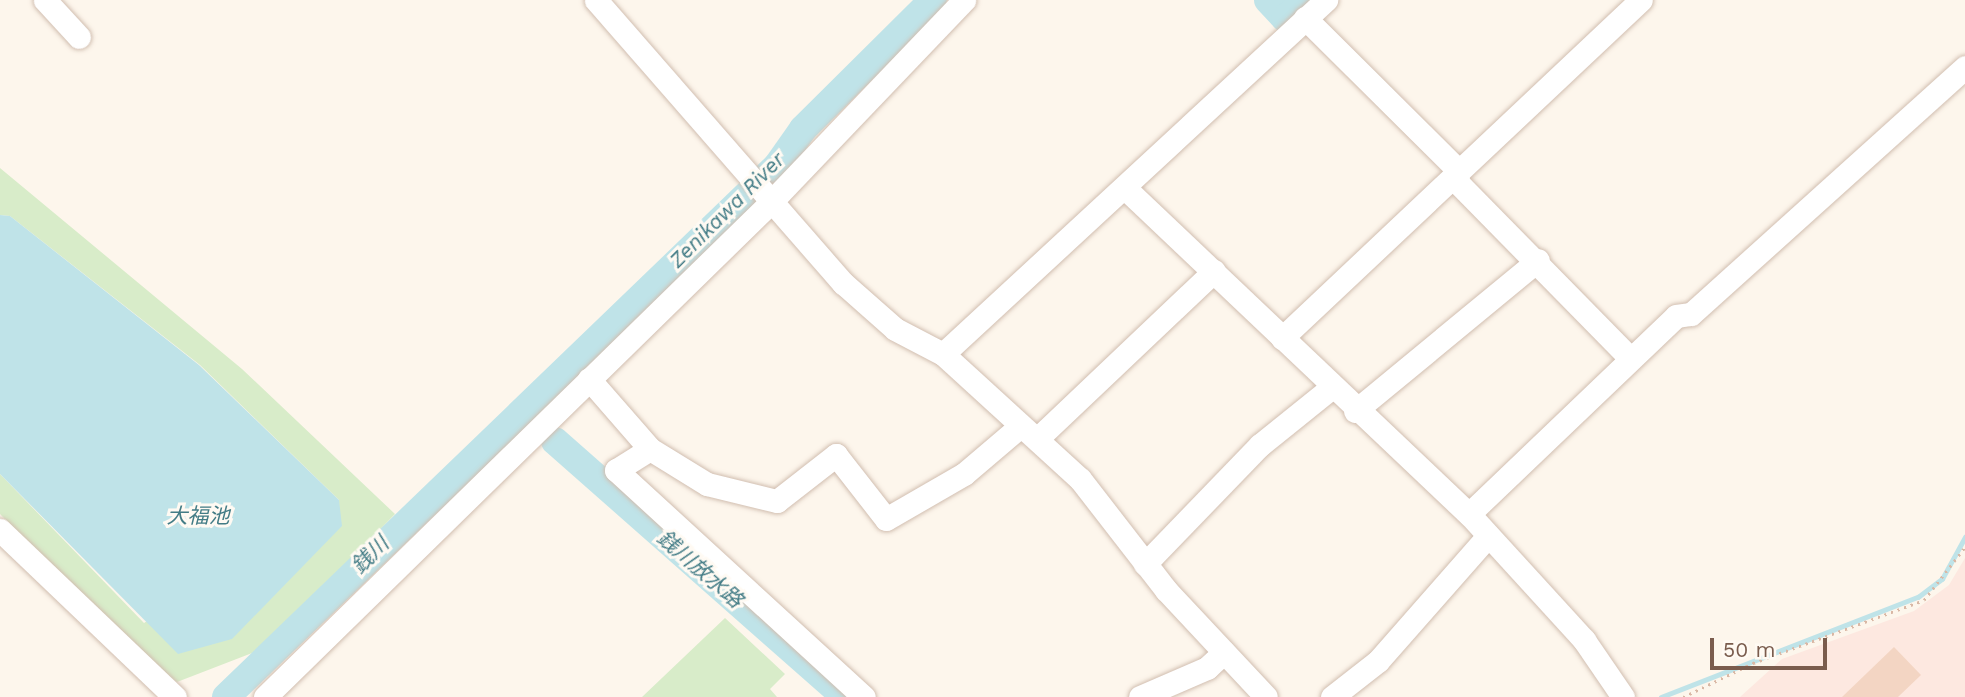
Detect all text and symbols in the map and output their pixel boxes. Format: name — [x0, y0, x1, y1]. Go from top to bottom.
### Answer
water label: Zenikawa River — [664, 147, 790, 273]
water label: 大福池 — [167, 503, 229, 529]
water label: 銭川放水路 — [652, 525, 748, 613]
water label: 銭川 — [346, 531, 394, 579]
scale bar — [1713, 624, 1830, 668]
text: 50 m — [1723, 637, 1775, 662]

